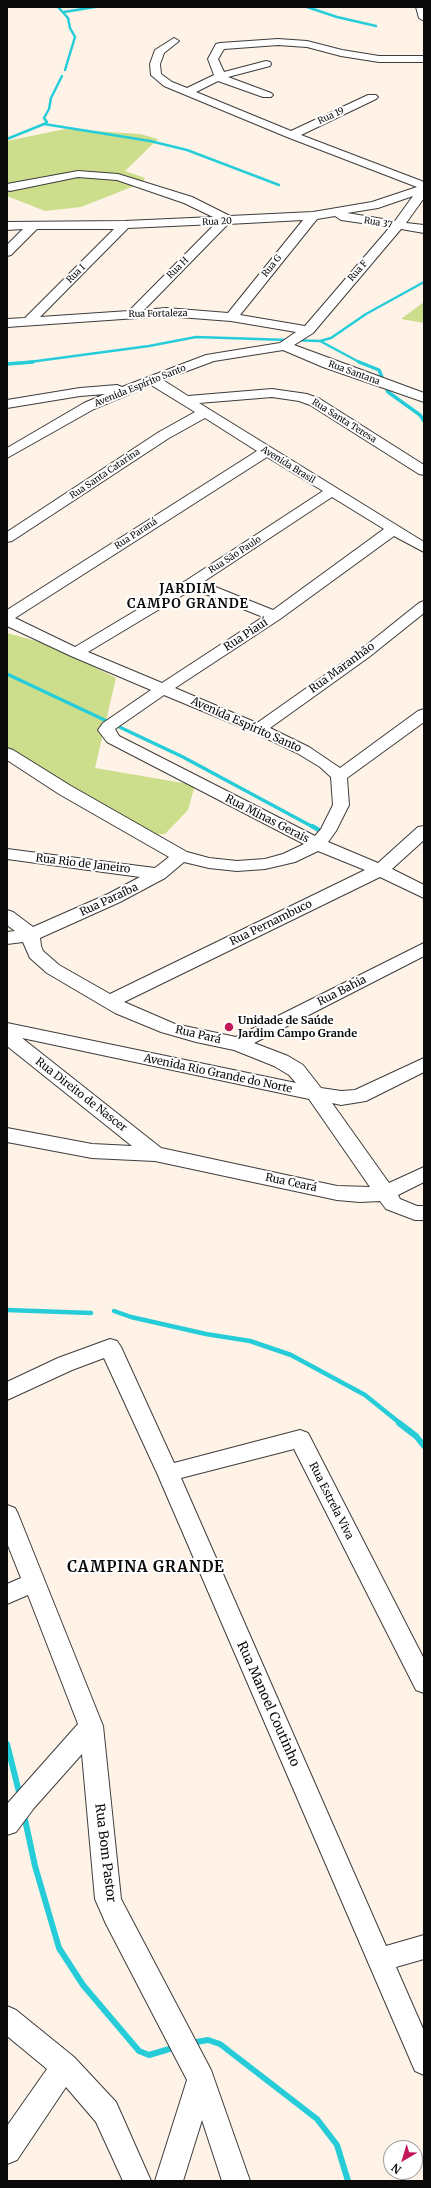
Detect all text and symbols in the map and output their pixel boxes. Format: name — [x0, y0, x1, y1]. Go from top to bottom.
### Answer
street label: Rua 19 — [316, 105, 346, 127]
street label: Rua 37 — [363, 215, 393, 231]
street label: Rua 20 — [202, 216, 232, 228]
street label: Rua G — [260, 253, 284, 279]
street label: Rua H — [165, 255, 191, 281]
street label: Rua F — [346, 258, 370, 284]
street label: Rua I — [64, 262, 88, 286]
street label: Rua Fortaleza — [128, 308, 188, 320]
street label: Rua Santana — [327, 359, 381, 387]
street label: Avenida Espírito Santo — [93, 363, 187, 409]
street label: Rua Santa Teresa — [310, 397, 378, 445]
street label: Avenida Brasil — [259, 444, 317, 486]
street label: Rua Santa Catarina — [68, 447, 142, 501]
street label: Rua Paraná — [113, 516, 159, 552]
street label: Rua São Paulo — [207, 534, 263, 576]
district label: JARDIM CAMPO GRANDE — [127, 581, 249, 612]
street label: Rua Piauí — [222, 616, 270, 654]
street label: Rua Maranhão — [307, 640, 377, 696]
street label: Avenida Espírito Santo — [189, 695, 303, 755]
street label: Rua Minas Gerais — [223, 792, 311, 846]
street label: Rua Rio de Janeiro — [35, 852, 131, 876]
street label: Rua Paraíba — [78, 881, 140, 919]
street label: Rua Pernambuco — [228, 897, 314, 949]
street label: Rua Bahia — [315, 973, 369, 1009]
place label: Unidade de Saúde Jardim Campo Grande — [238, 1014, 357, 1040]
marker: Unidade de Saúde Jardim Campo Grande — [223, 1021, 235, 1033]
street label: Rua Pará — [174, 1023, 222, 1047]
street label: Avenida Rio Grande do Norte — [143, 1052, 293, 1096]
street label: Rua Direito de Nascer — [33, 1055, 129, 1135]
street label: Rua Ceará — [264, 1171, 318, 1195]
street label: Rua Estrela Viva — [306, 1460, 356, 1542]
district label: CAMPINA GRANDE — [67, 1559, 225, 1577]
street label: Rua Manoel Coutinho — [233, 1639, 303, 1769]
street label: Rua Bom Pastor — [91, 1803, 119, 1903]
north arrow — [383, 2140, 423, 2180]
text: N — [388, 2160, 404, 2177]

